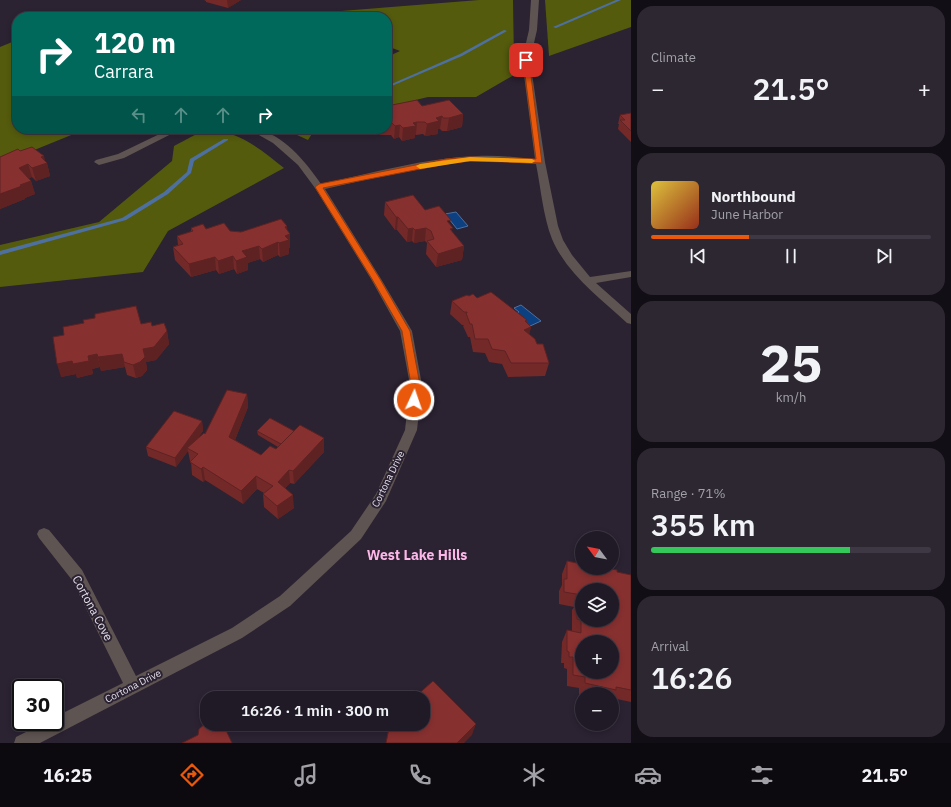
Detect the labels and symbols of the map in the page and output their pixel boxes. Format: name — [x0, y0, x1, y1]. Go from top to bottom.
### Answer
pin — [509, 43, 543, 77]
position arrow — [393, 379, 435, 421]
street label: Cortona Drive — [369, 448, 407, 509]
north arrow — [575, 531, 619, 575]
district label: West Lake Hills — [367, 546, 467, 564]
street label: Cortona Cove — [69, 573, 117, 644]
street label: Cortona Drive — [103, 666, 164, 706]
speed limit sign: 30 — [12, 679, 64, 731]

